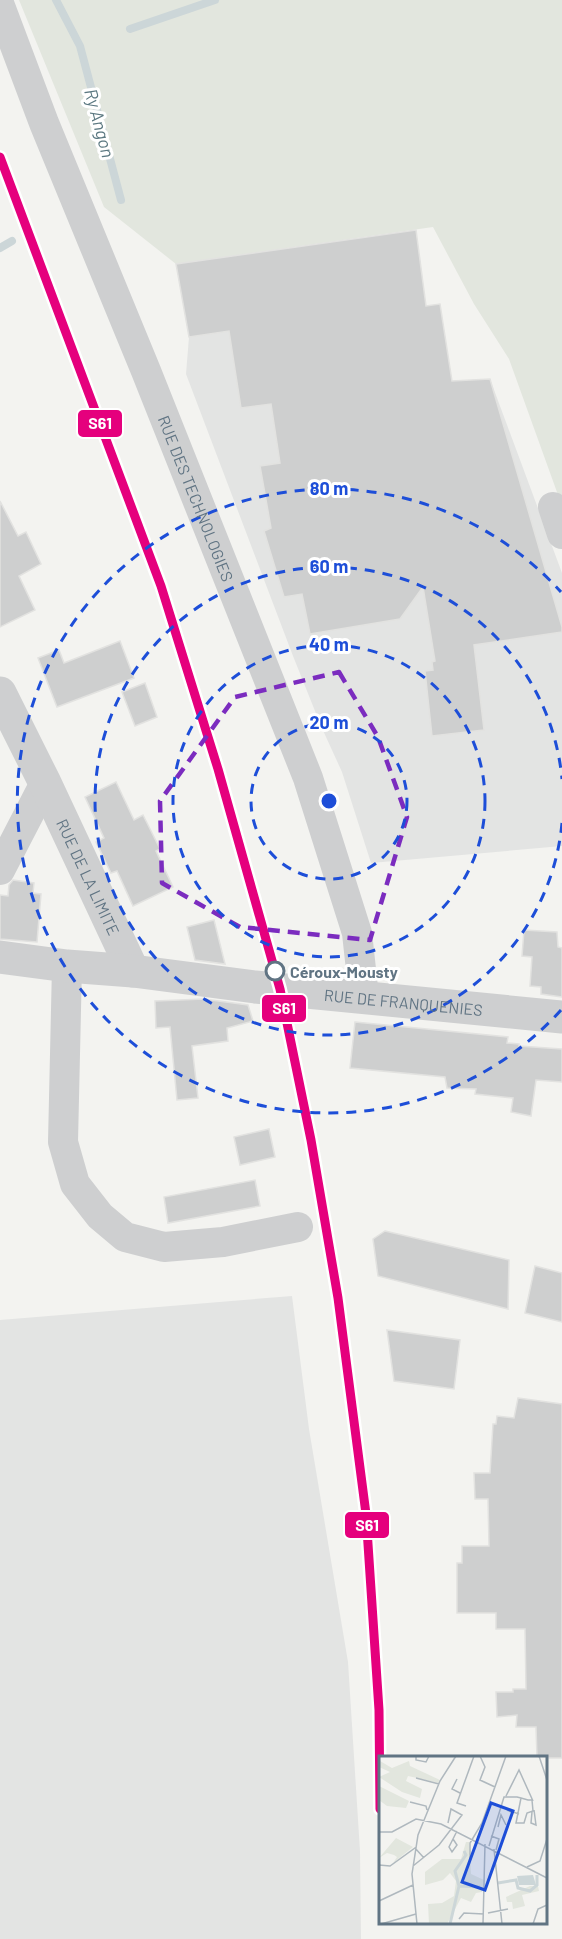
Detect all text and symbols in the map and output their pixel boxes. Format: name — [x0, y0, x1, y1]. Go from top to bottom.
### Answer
water label: Ry Angon — [80, 86, 120, 160]
line badge: S61 — [77, 409, 123, 438]
street label: RUE DES TECHNOLOGIES — [155, 412, 238, 584]
text: S61 — [88, 413, 112, 432]
text: 80 m — [310, 477, 348, 499]
text: 60 m — [310, 555, 348, 577]
text: 40 m — [309, 633, 349, 655]
text: 20 m — [310, 711, 348, 733]
centre of rings — [319, 791, 339, 811]
street label: RUE DE LA LIMITE — [53, 815, 124, 938]
marker: Céroux-Mousty — [265, 961, 285, 981]
place label: Céroux-Mousty — [290, 962, 398, 981]
street label: RUE DE FRANQUENIES — [323, 984, 484, 1019]
line badge: S61 — [261, 994, 307, 1023]
text: S61 — [272, 998, 296, 1017]
line badge: S61 — [344, 1511, 390, 1539]
text: S61 — [355, 1515, 379, 1534]
inset map — [379, 1756, 547, 1924]

